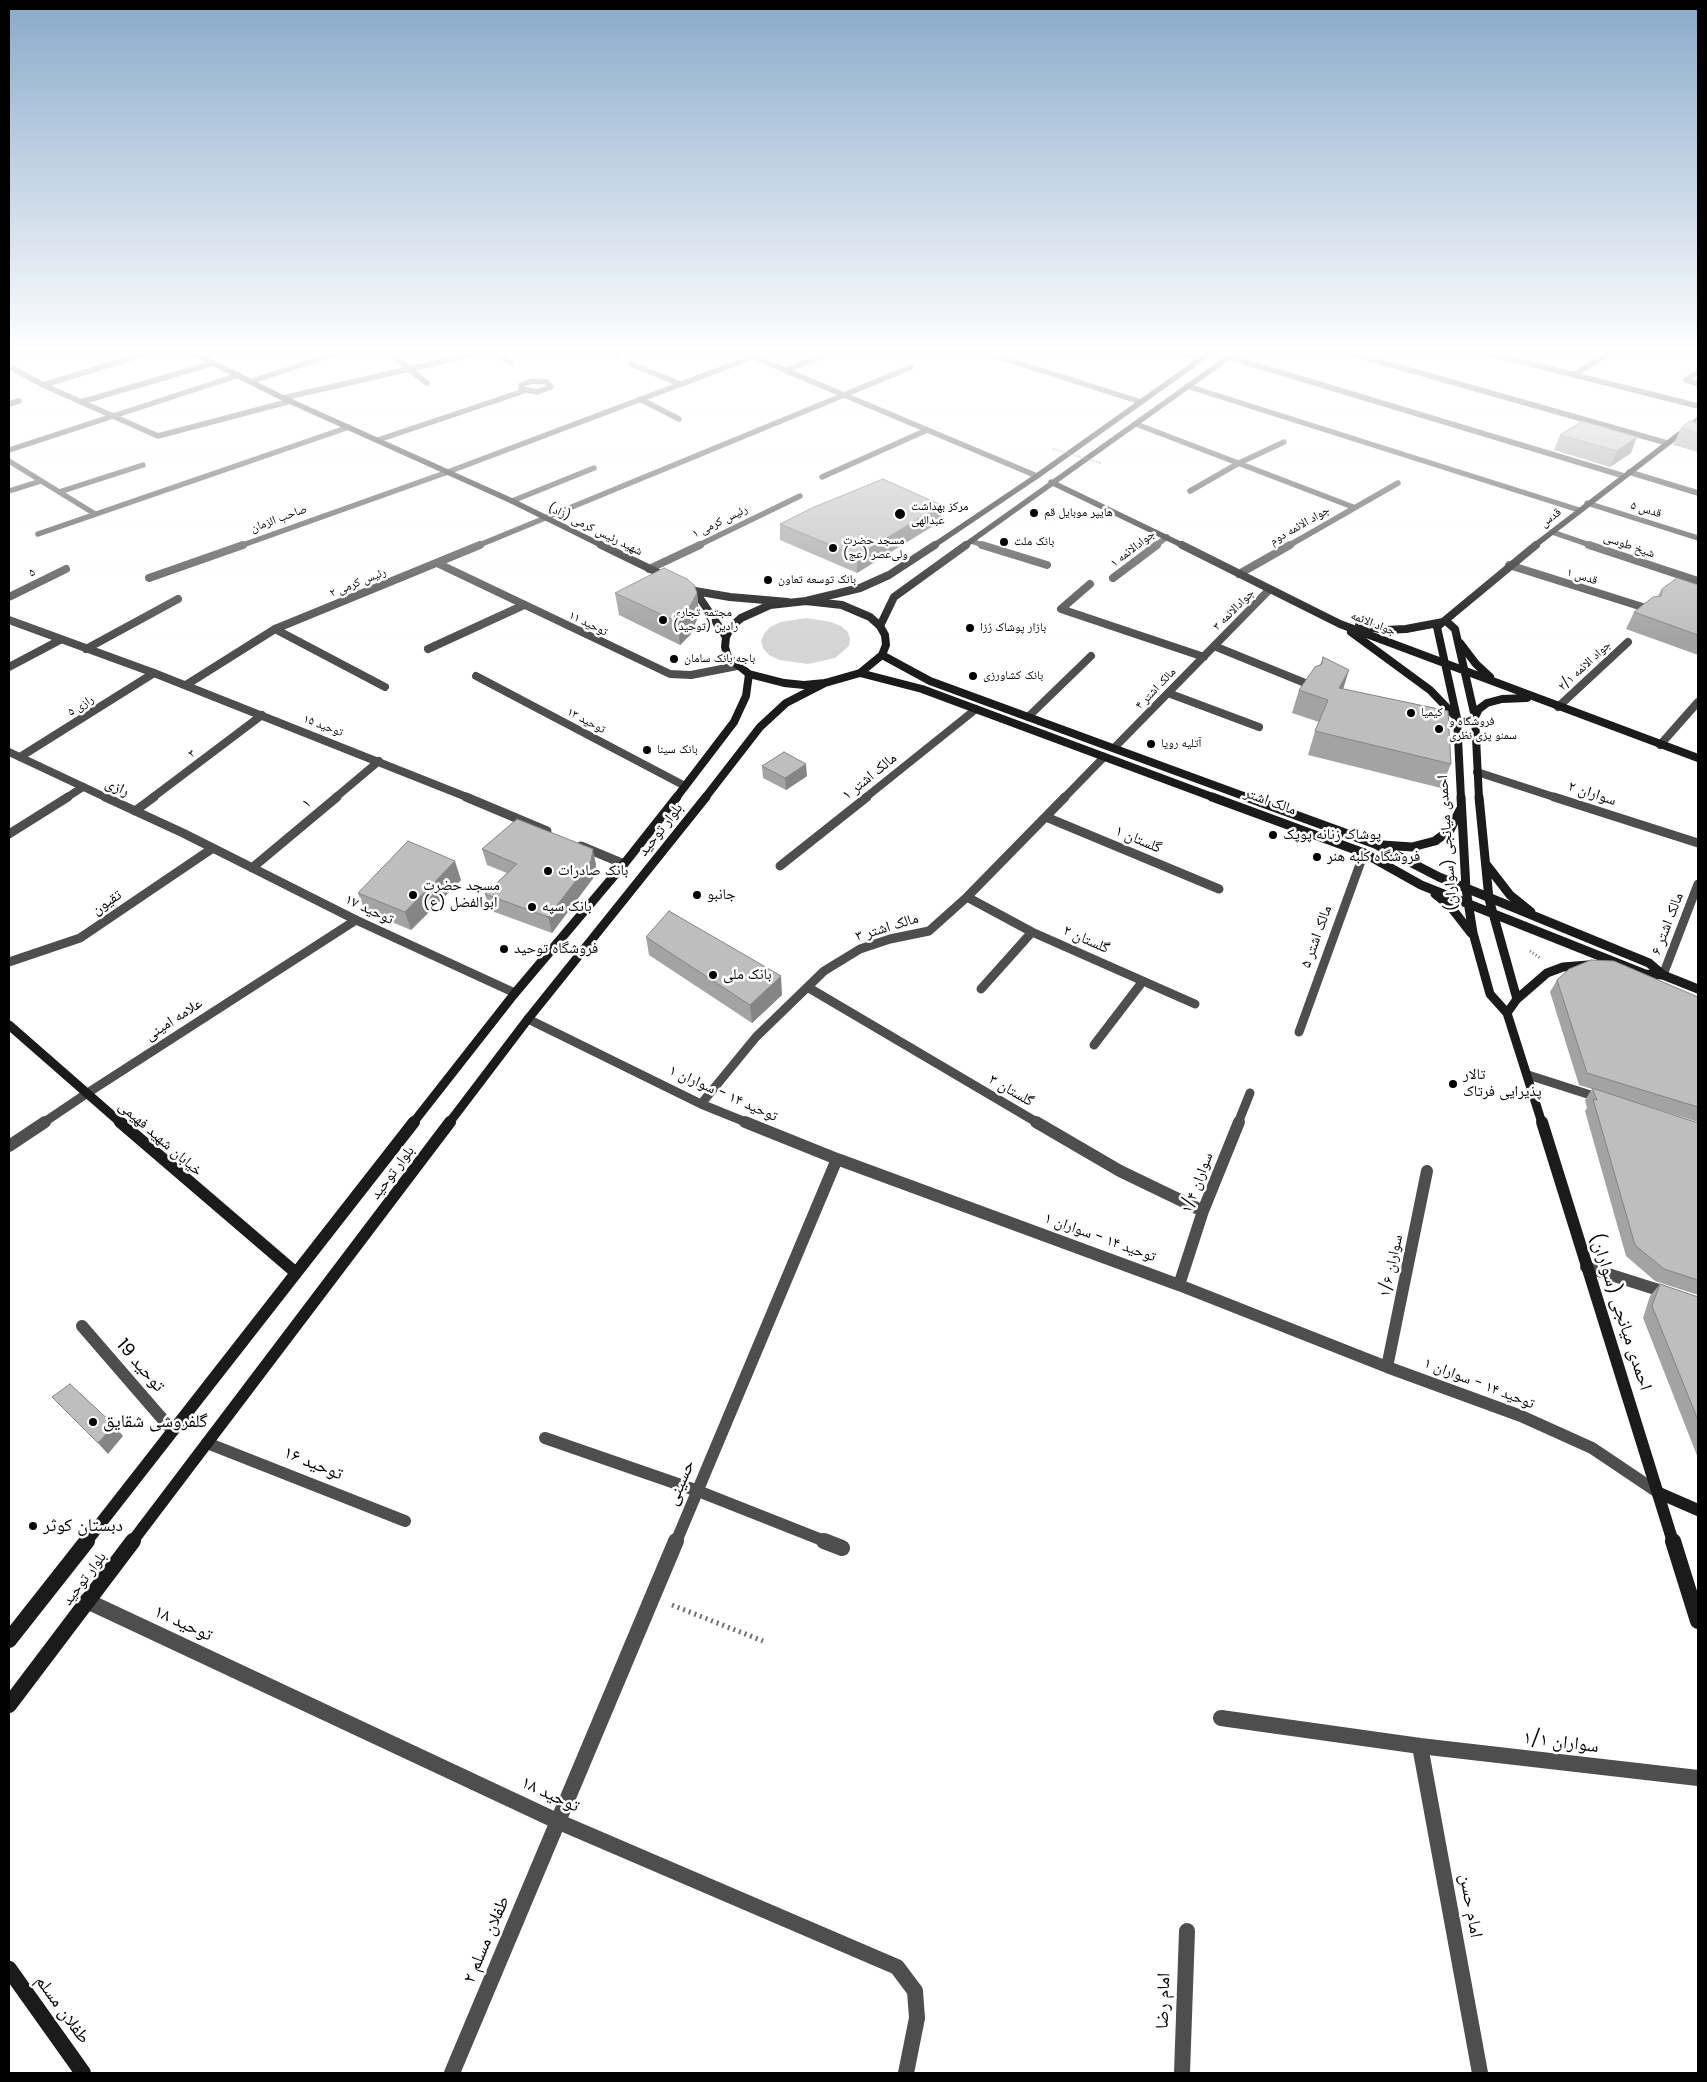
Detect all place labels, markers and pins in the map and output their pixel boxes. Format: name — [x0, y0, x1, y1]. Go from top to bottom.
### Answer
place label: مرکز بهداشت عبدالهی — [911, 500, 968, 528]
place label: هایپر موبایل قم — [1044, 506, 1113, 520]
marker: مرکز بهداشت عبدالهی — [893, 507, 907, 521]
marker: هایپر موبایل قم — [1028, 507, 1040, 519]
place label: مسجد حضرت ولی‌عصر (عج) — [843, 534, 908, 562]
place label: بانک ملت — [1014, 535, 1054, 549]
marker: بانک ملت — [998, 536, 1010, 548]
marker: مسجد حضرت ولی‌عصر (عج) — [827, 542, 839, 554]
place label: بانک توسعه تعاون — [778, 573, 856, 587]
marker: بانک توسعه تعاون — [762, 574, 774, 586]
place label: مجتمع تجاری رادین (توحید) — [673, 606, 738, 634]
marker: مجتمع تجاری رادین (توحید) — [657, 614, 669, 626]
place label: بازار پوشاک رُزا — [980, 621, 1046, 635]
marker: بازار پوشاک رُزا — [964, 622, 976, 634]
place label: باجه بانک سامان — [684, 652, 755, 666]
marker: باجه بانک سامان — [668, 653, 680, 665]
place label: بانک کشاورزی — [983, 669, 1043, 683]
marker: بانک کشاورزی — [967, 670, 979, 682]
place label: کیمیا — [1421, 706, 1443, 720]
marker: کیمیا — [1405, 707, 1417, 719]
place label: فروشگاه و سمنو پزی نظری — [1449, 715, 1517, 743]
marker: فروشگاه و سمنو پزی نظری — [1433, 723, 1445, 735]
place label: آتلیه رویا — [1161, 737, 1201, 751]
marker: آتلیه رویا — [1145, 738, 1157, 750]
place label: بانک سینا — [657, 743, 698, 757]
marker: بانک سینا — [641, 744, 653, 756]
place label: پوشاک زنانه پوپک — [1283, 826, 1381, 844]
marker: پوشاک زنانه پوپک — [1267, 829, 1279, 841]
place label: فروشگاه کلبه هنر — [1327, 848, 1420, 866]
marker: فروشگاه کلبه هنر — [1311, 851, 1323, 863]
place label: بانک صادرات — [558, 862, 628, 880]
marker: بانک صادرات — [542, 865, 554, 877]
place label: مسجد حضرت ابوالفضل (ع) — [423, 877, 500, 912]
place label: جانبو — [707, 886, 736, 904]
marker: مسجد حضرت ابوالفضل (ع) — [407, 889, 419, 901]
marker: جانبو — [691, 889, 703, 901]
place label: بانک سپه — [542, 898, 592, 916]
marker: بانک سپه — [526, 901, 538, 913]
place label: فروشگاه توحید — [514, 940, 598, 958]
marker: فروشگاه توحید — [498, 943, 510, 955]
place label: بانک ملی — [723, 966, 772, 984]
marker: بانک ملی — [707, 969, 719, 981]
place label: تالار پذیرایی فرتاک — [1463, 1066, 1542, 1101]
marker: تالار پذیرایی فرتاک — [1447, 1078, 1459, 1090]
place label: گلفروشی شقایق — [103, 1411, 208, 1433]
marker: گلفروشی شقایق — [87, 1416, 99, 1428]
place label: دبستان کوثر — [43, 1515, 123, 1537]
marker: دبستان کوثر — [27, 1520, 39, 1532]

